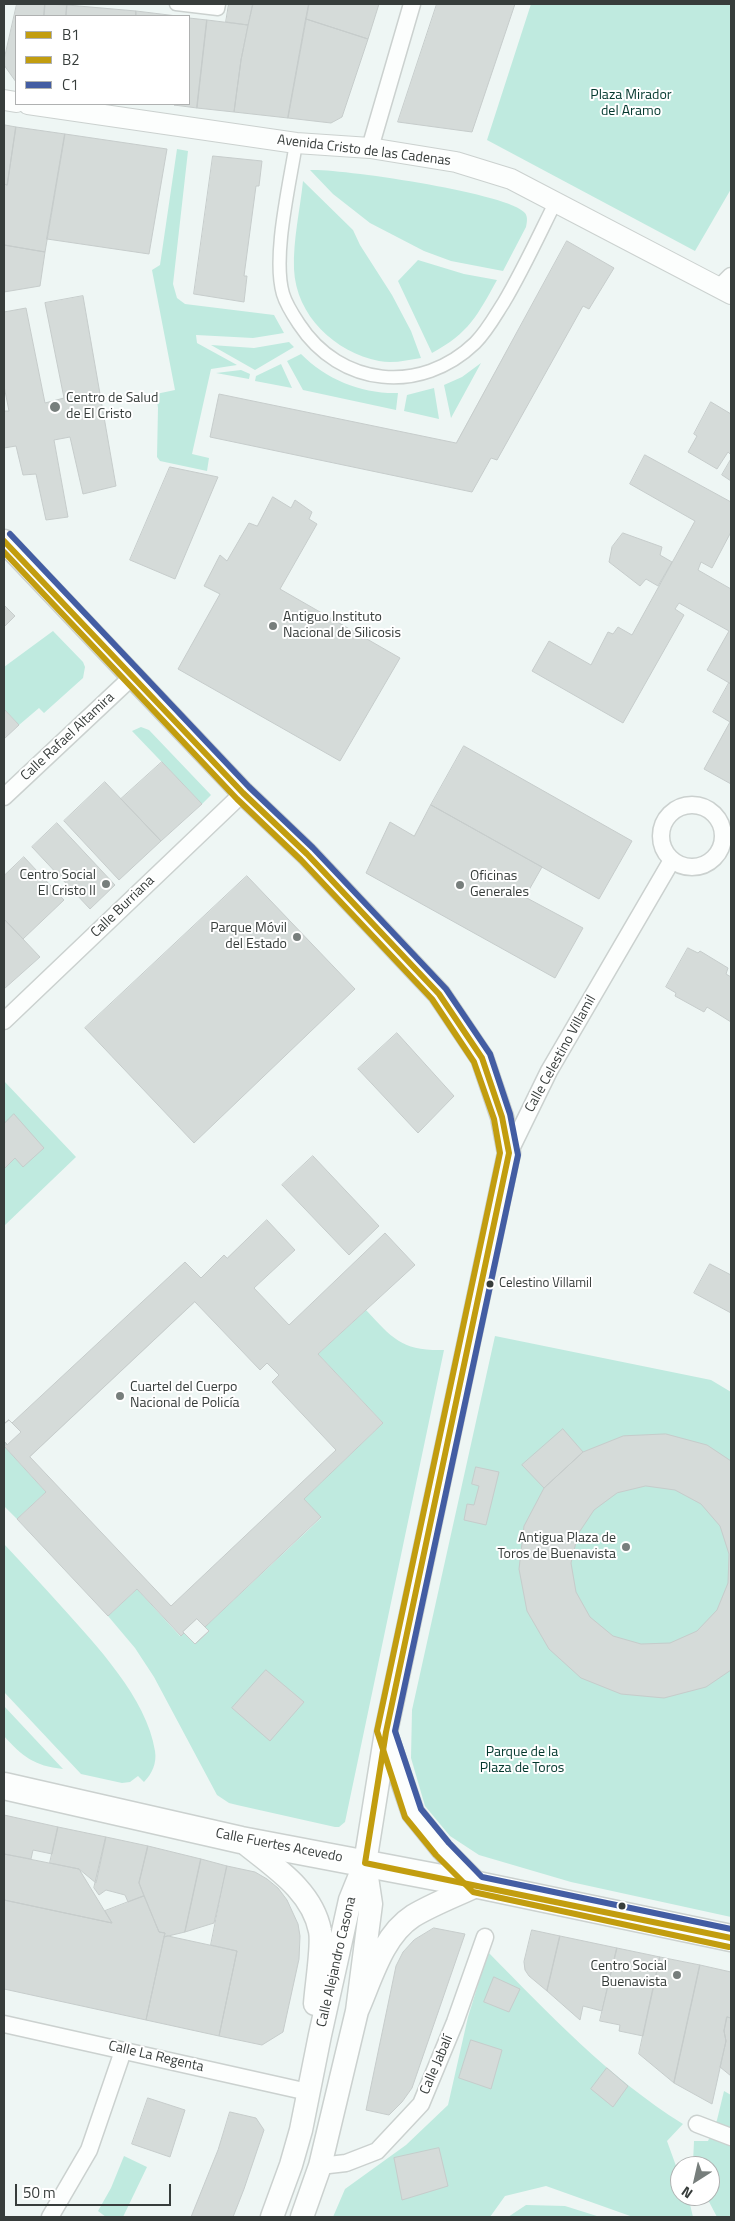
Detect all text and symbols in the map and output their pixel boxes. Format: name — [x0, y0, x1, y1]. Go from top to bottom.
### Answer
legend — [15, 15, 190, 105]
text: B1 — [62, 23, 80, 46]
text: B2 — [62, 48, 80, 71]
text: C1 — [62, 73, 79, 96]
park label: Plaza Mirador del Aramo — [590, 88, 672, 120]
street label: Avenida Cristo de las Cadenas — [276, 132, 452, 170]
place label: Centro de Salud de El Cristo — [66, 391, 158, 424]
marker: Centro de Salud de El Cristo — [48, 400, 62, 414]
place label: Antiguo Instituto Nacional de Silicosis — [283, 610, 401, 642]
marker: Antiguo Instituto Nacional de Silicosis — [267, 620, 279, 632]
street label: Calle Rafael Altamira — [18, 689, 118, 785]
place label: Centro Social El Cristo II — [19, 868, 96, 900]
place label: Oficinas Generales — [470, 869, 529, 902]
street label: Calle Burriana — [88, 873, 158, 941]
marker: Centro Social El Cristo II — [100, 878, 112, 890]
marker: Oficinas Generales — [454, 879, 466, 891]
place label: Parque Móvil del Estado — [210, 921, 287, 954]
marker: Parque Móvil del Estado — [291, 931, 303, 943]
street label: Calle Celestino Villamil — [522, 993, 600, 1115]
place label: Celestino Villamil — [499, 1276, 592, 1292]
marker: Celestino Villamil — [485, 1279, 495, 1289]
place label: Cuartel del Cuerpo Nacional de Policía — [130, 1380, 240, 1412]
marker: Cuartel del Cuerpo Nacional de Policía — [114, 1390, 126, 1402]
place label: Antigua Plaza de Toros de Buenavista — [497, 1531, 616, 1564]
marker: Antigua Plaza de Toros de Buenavista — [620, 1541, 632, 1553]
park label: Parque de la Plaza de Toros — [480, 1745, 564, 1778]
street label: Calle Fuertes Acevedo — [214, 1825, 344, 1867]
street label: Calle Alejandro Casona — [314, 1895, 360, 2029]
unlabelled marker — [617, 1901, 627, 1911]
place label: Centro Social Buenavista — [590, 1959, 667, 1991]
marker: Centro Social Buenavista — [671, 1969, 683, 1981]
street label: Calle Jabalí — [417, 2033, 457, 2097]
street label: Calle La Regenta — [107, 2038, 205, 2076]
north arrow — [670, 2156, 720, 2206]
scale bar — [18, 2174, 174, 2206]
text: 50 m — [23, 2181, 56, 2204]
text: N — [677, 2181, 697, 2204]

